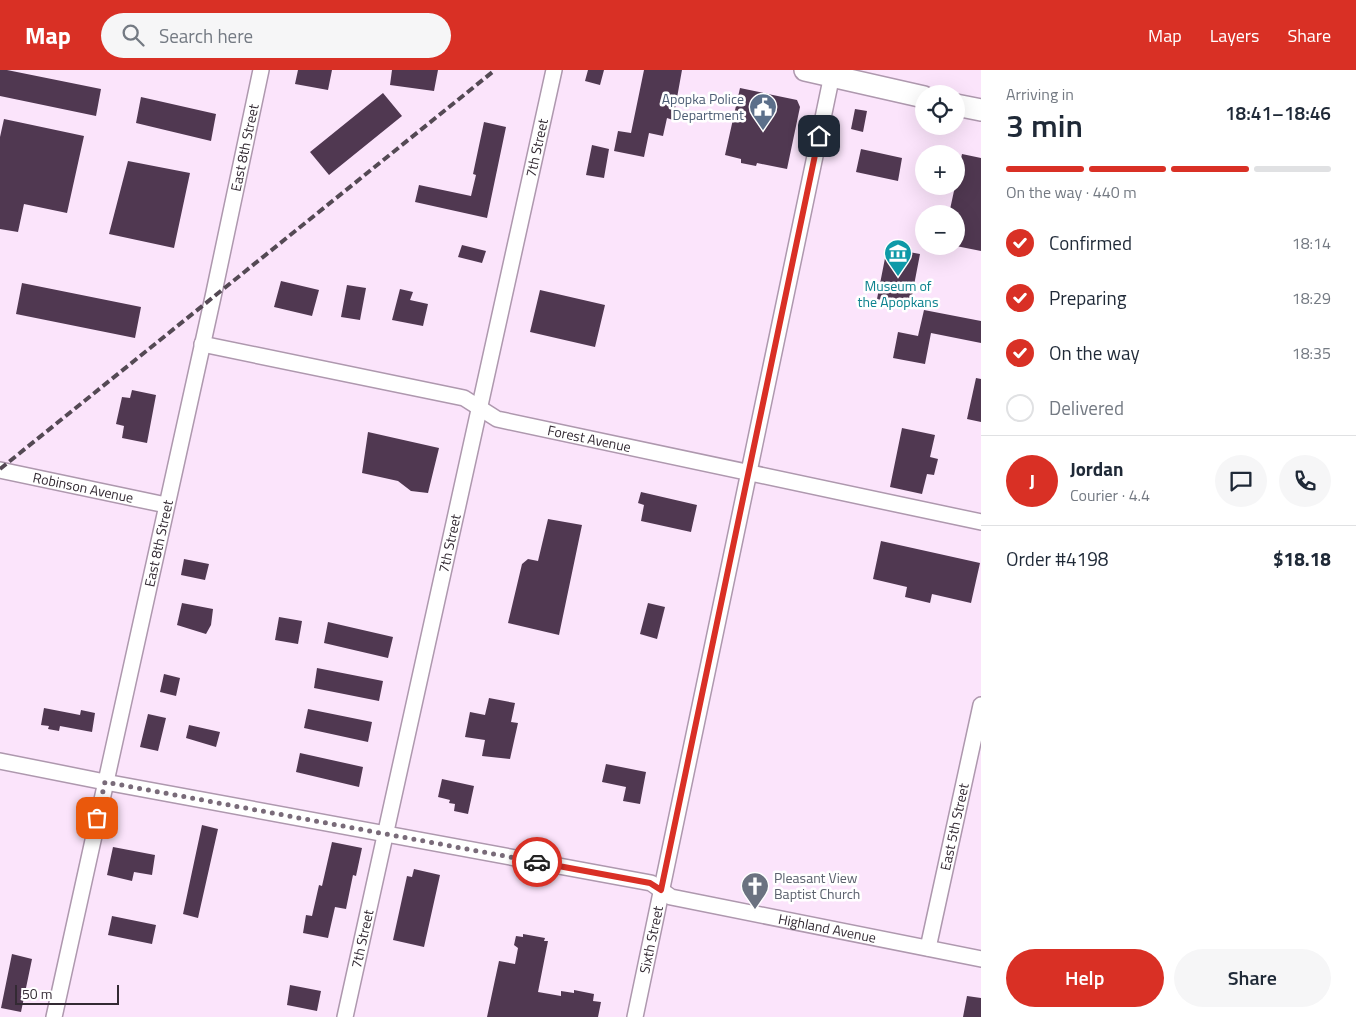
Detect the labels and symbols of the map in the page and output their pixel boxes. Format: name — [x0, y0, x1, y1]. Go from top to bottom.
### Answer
place label: Apopka Police Department — [662, 88, 744, 125]
public building icon: Apopka Police Department — [748, 92, 778, 131]
street label: East 8th Street — [225, 102, 264, 193]
pin — [798, 115, 840, 157]
street label: 7th Street — [520, 116, 553, 179]
museum icon: Museum of the Apopkans — [883, 238, 913, 277]
place label: Museum of the Apopkans — [858, 275, 938, 312]
street label: Forest Avenue — [546, 419, 633, 457]
street label: Robinson Avenue — [31, 466, 135, 508]
street label: East 8th Street — [138, 498, 178, 589]
street label: 7th Street — [432, 512, 466, 575]
street label: East 5th Street — [934, 781, 974, 872]
pin — [76, 797, 118, 839]
courier — [512, 837, 562, 887]
place label: Pleasant View Baptist Church — [774, 867, 860, 904]
church icon: Pleasant View Baptist Church — [740, 871, 770, 910]
street label: Sixth Street — [633, 904, 668, 975]
street label: 7th Street — [345, 907, 378, 970]
street label: Highland Avenue — [776, 908, 878, 948]
scale bar — [15, 982, 119, 1005]

